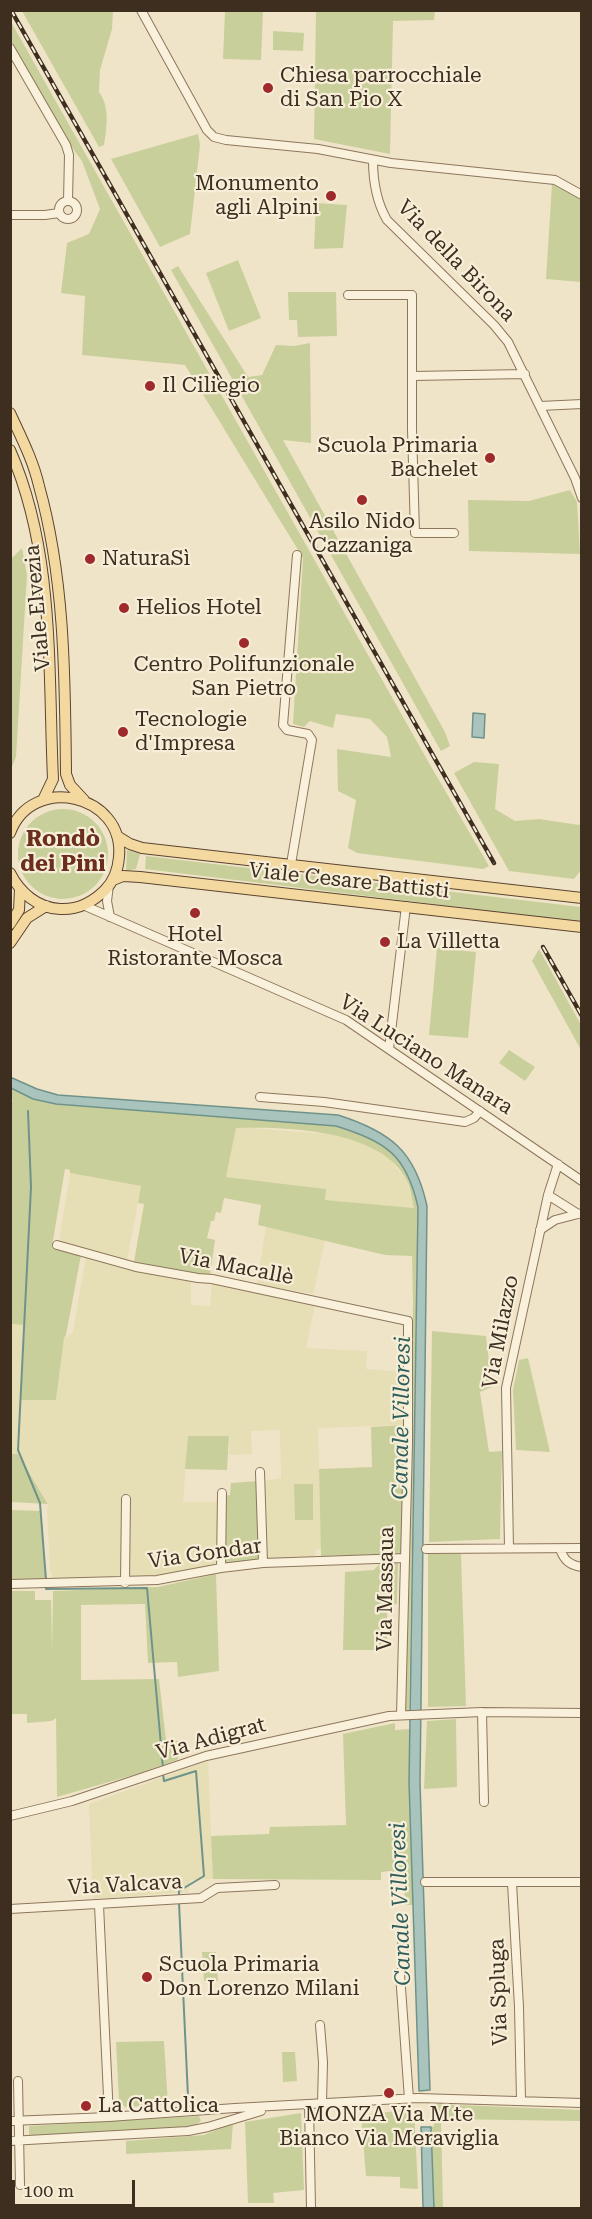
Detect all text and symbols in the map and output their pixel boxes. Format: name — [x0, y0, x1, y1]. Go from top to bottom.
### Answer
place label: Chiesa parrocchiale di San Pio X — [280, 63, 481, 113]
marker: Chiesa parrocchiale di San Pio X — [261, 81, 275, 95]
place label: Monumento agli Alpini — [195, 171, 319, 221]
marker: Monumento agli Alpini — [324, 189, 338, 203]
street label: Via della Birona — [392, 195, 520, 327]
place label: Il Ciliegio — [162, 373, 260, 399]
marker: Il Ciliegio — [143, 379, 157, 393]
place label: Scuola Primaria Bachelet — [318, 433, 478, 483]
marker: Scuola Primaria Bachelet — [483, 451, 497, 465]
marker: Asilo Nido Cazzaniga — [355, 493, 369, 507]
place label: Asilo Nido Cazzaniga — [309, 509, 415, 559]
street label: Viale Elvezia — [20, 544, 56, 672]
place label: NaturaSì — [102, 546, 190, 572]
marker: NaturaSì — [83, 552, 97, 566]
place label: Helios Hotel — [136, 595, 262, 621]
marker: Helios Hotel — [117, 601, 131, 615]
marker: Centro Polifunzionale San Pietro — [237, 636, 251, 650]
place label: Centro Polifunzionale San Pietro — [133, 652, 355, 702]
place label: Tecnologie d'Impresa — [135, 707, 247, 757]
marker: Tecnologie d'Impresa — [116, 725, 130, 739]
district label: Rondò dei Pini — [20, 827, 106, 878]
street label: Viale Cesare Battisti — [247, 858, 451, 904]
marker: Hotel Ristorante Mosca — [188, 906, 202, 920]
place label: Hotel Ristorante Mosca — [107, 922, 283, 972]
place label: La Villetta — [397, 929, 500, 955]
marker: La Villetta — [378, 935, 392, 949]
street label: Via Luciano Manara — [335, 990, 517, 1120]
street label: Via Macallè — [176, 1244, 296, 1290]
street label: Via Milazzo — [478, 1273, 524, 1391]
water label: Canale Villoresi — [387, 1336, 417, 1500]
street label: Via Massaua — [372, 1526, 400, 1652]
street label: Via Gondar — [146, 1534, 264, 1574]
street label: Via Adigrat — [154, 1712, 268, 1766]
water label: Canale Villoresi — [385, 1822, 417, 1986]
street label: Via Valcava — [67, 1869, 183, 1901]
street label: Via Spluga — [485, 1938, 513, 2046]
place label: Scuola Primaria Don Lorenzo Milani — [159, 1952, 359, 2002]
marker: Scuola Primaria Don Lorenzo Milani — [140, 1970, 154, 1984]
marker: MONZA Via M.te Bianco Via Meraviglia — [382, 2086, 396, 2100]
place label: La Cattolica — [98, 2093, 219, 2119]
marker: La Cattolica — [79, 2099, 93, 2113]
place label: MONZA Via M.te Bianco Via Meraviglia — [279, 2102, 499, 2152]
scale bar — [15, 2168, 138, 2206]
text: 100 m — [23, 2180, 74, 2201]

